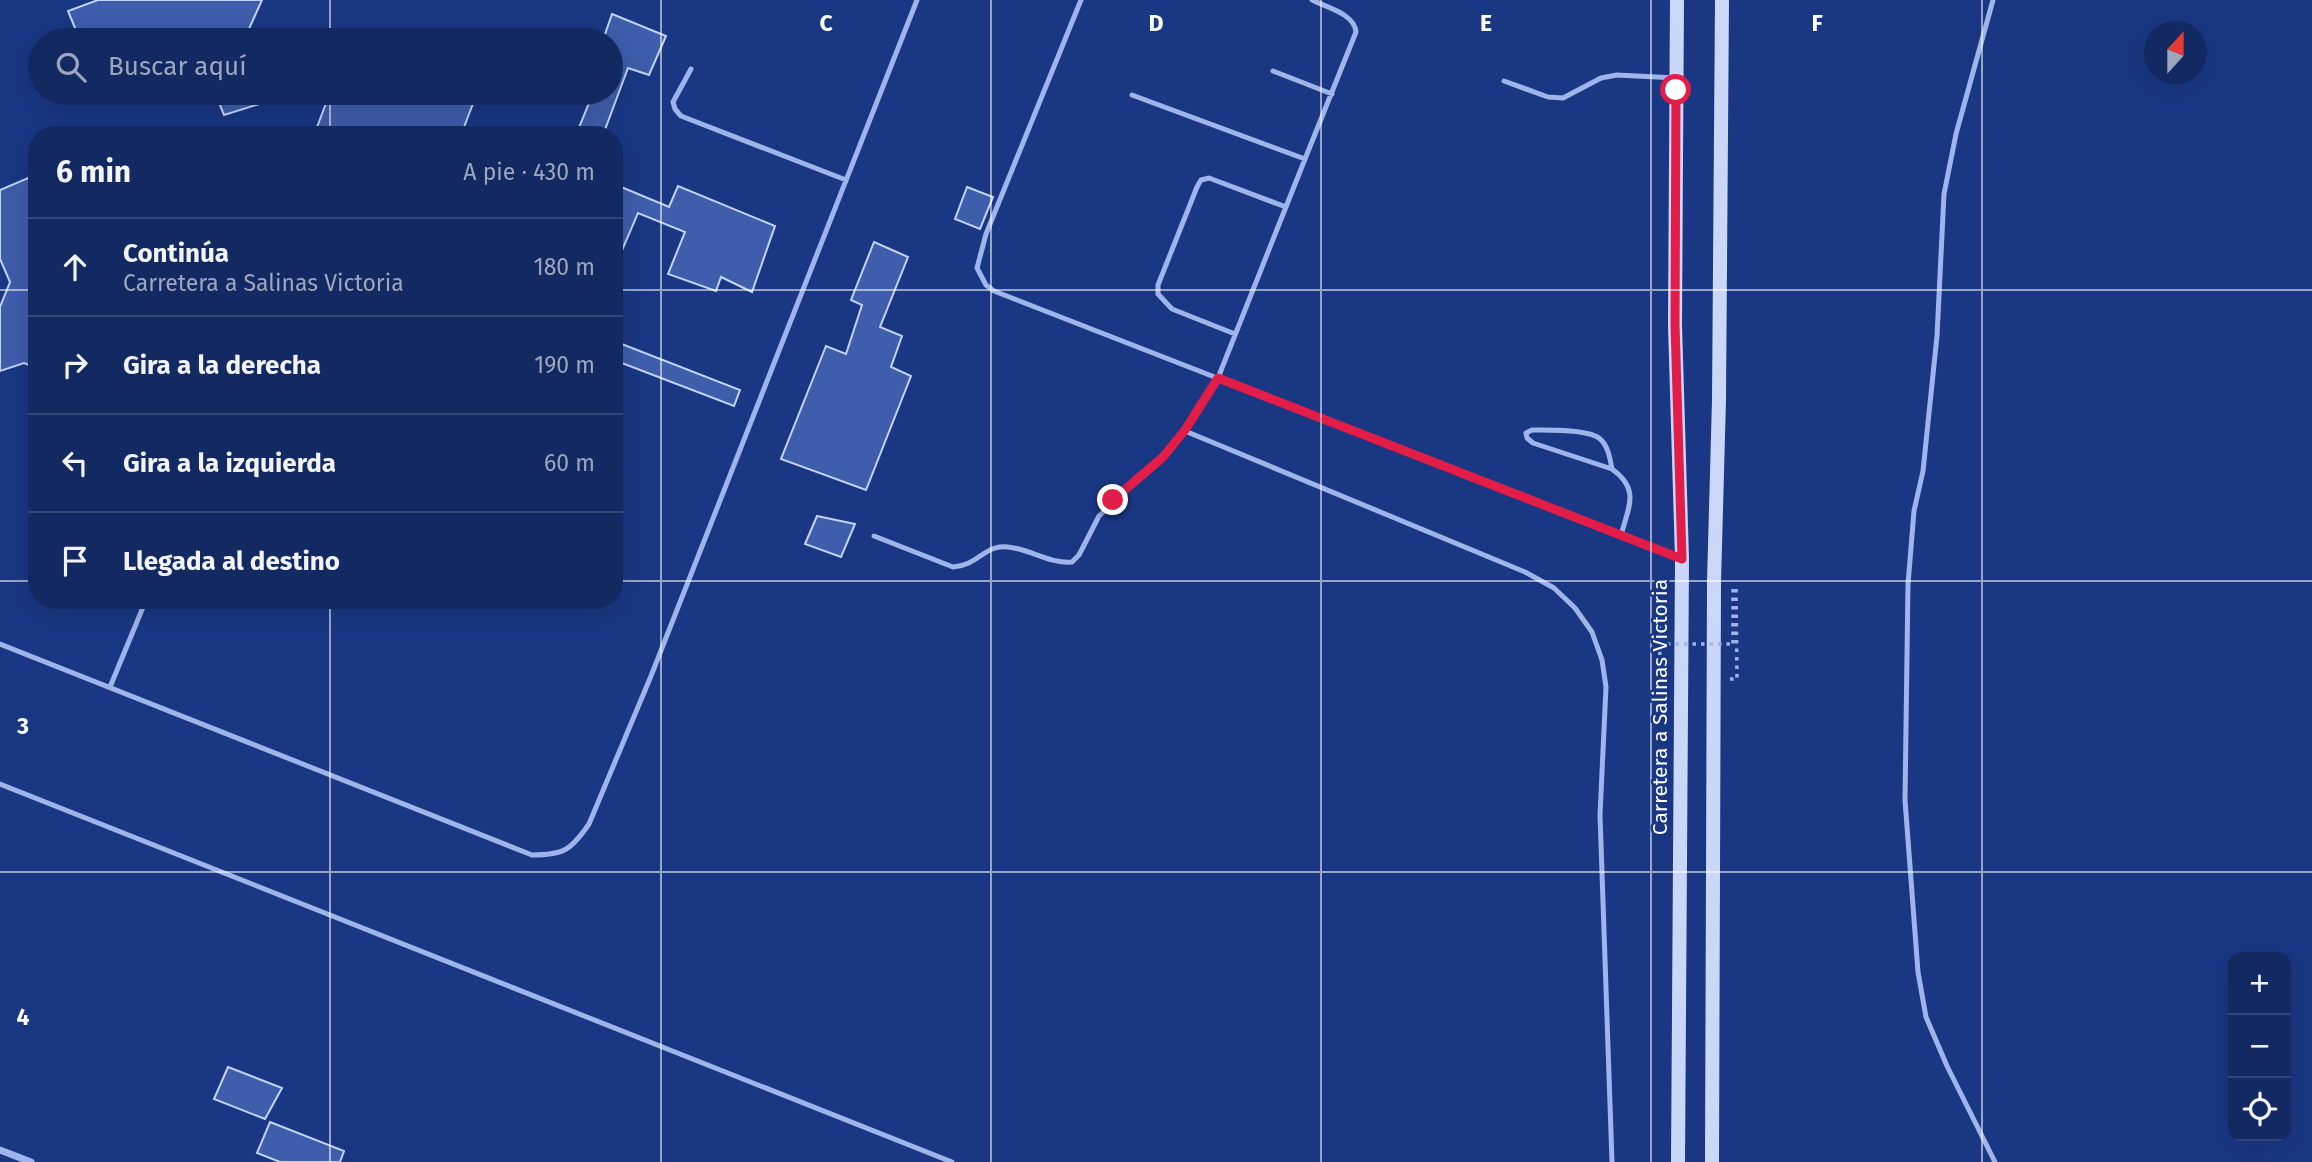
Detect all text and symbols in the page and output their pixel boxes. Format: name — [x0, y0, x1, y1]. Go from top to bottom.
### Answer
text: C — [819, 9, 833, 37]
text: D — [1149, 9, 1164, 37]
text: E — [1480, 9, 1492, 37]
text: F — [1811, 9, 1823, 37]
north arrow — [2144, 21, 2207, 84]
search box — [28, 28, 623, 105]
icon: search — [52, 48, 90, 86]
text: Buscar aquí — [108, 51, 246, 82]
route start — [1660, 74, 1691, 105]
text: 6 min — [56, 154, 131, 190]
text: A pie · 430 m — [463, 158, 595, 186]
text: Continúa — [123, 238, 229, 269]
icon: ahead — [56, 248, 94, 286]
text: 180 m — [534, 253, 595, 281]
text: Carretera a Salinas Victoria — [123, 269, 404, 297]
icon: right — [56, 346, 94, 384]
text: Gira a la derecha — [123, 350, 321, 381]
text: 190 m — [534, 351, 595, 379]
icon: left — [56, 444, 94, 482]
text: Gira a la izquierda — [123, 448, 336, 479]
text: 60 m — [544, 449, 595, 477]
route end — [1097, 484, 1128, 515]
icon: arrive — [56, 542, 94, 580]
text: Llegada al destino — [123, 546, 340, 577]
street label: Carretera a Salinas Victoria — [1647, 579, 1673, 835]
text: 3 — [16, 712, 29, 740]
map controls — [2228, 952, 2291, 1141]
button: + — [2228, 952, 2291, 1015]
text: 4 — [17, 1003, 30, 1031]
button: − — [2228, 1015, 2291, 1078]
button: locate — [2228, 1078, 2291, 1141]

